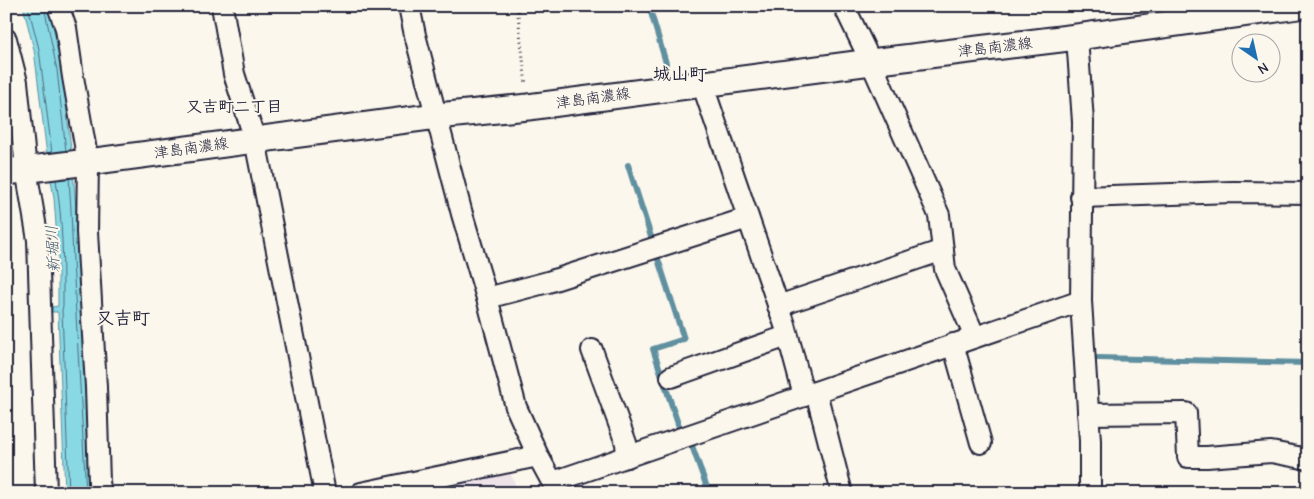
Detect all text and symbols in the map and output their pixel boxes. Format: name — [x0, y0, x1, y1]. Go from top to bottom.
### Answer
north arrow — [1232, 32, 1282, 82]
street label: 津島南濃線 — [957, 33, 1033, 61]
text: N — [1254, 59, 1272, 78]
district label: 城山町 — [653, 64, 707, 85]
street label: 津島南濃線 — [555, 84, 631, 112]
district label: 又吉町二丁目 — [186, 98, 282, 116]
street label: 津島南濃線 — [153, 134, 229, 162]
water label: 新堀川 — [43, 225, 63, 273]
district label: 又吉町 — [96, 308, 150, 329]

